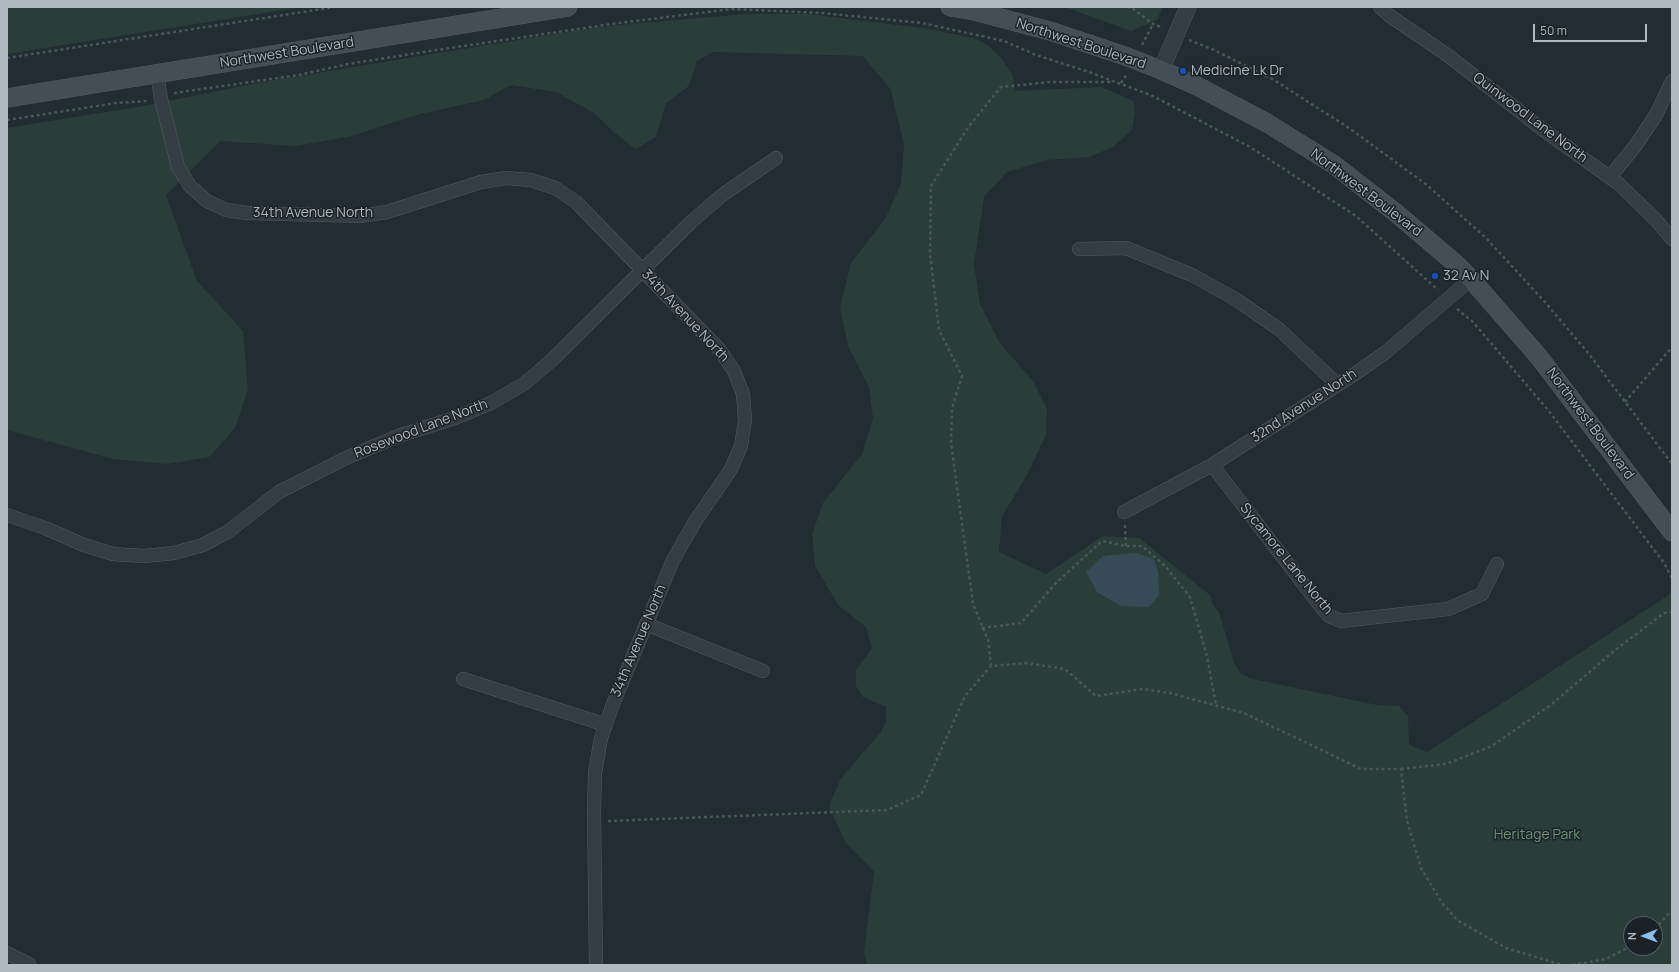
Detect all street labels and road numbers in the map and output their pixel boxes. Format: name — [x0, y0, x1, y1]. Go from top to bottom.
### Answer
street label: Northwest Boulevard — [1014, 15, 1148, 73]
street label: Northwest Boulevard — [219, 34, 355, 72]
street label: Quinwood Lane North — [1469, 69, 1591, 167]
street label: Northwest Boulevard — [1307, 146, 1425, 240]
street label: 34th Avenue North — [253, 205, 373, 221]
street label: 34th Avenue North — [638, 266, 732, 366]
street label: Northwest Boulevard — [1543, 365, 1637, 483]
street label: 32nd Avenue North — [1248, 366, 1360, 446]
street label: Rosewood Lane North — [352, 396, 490, 462]
street label: Sycamore Lane North — [1236, 500, 1336, 618]
street label: 34th Avenue North — [608, 582, 670, 700]

